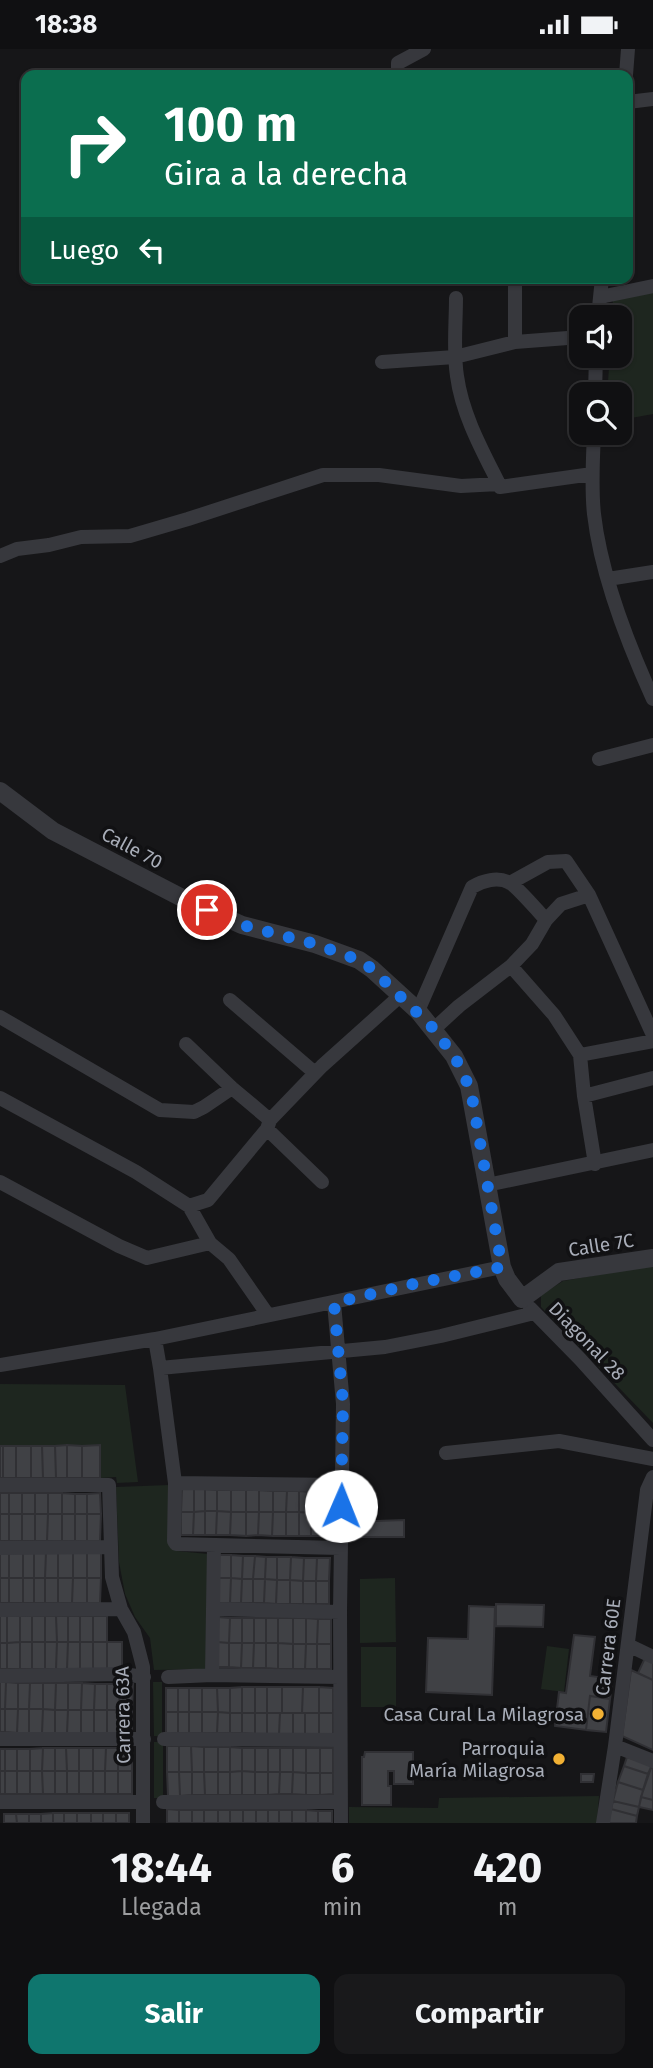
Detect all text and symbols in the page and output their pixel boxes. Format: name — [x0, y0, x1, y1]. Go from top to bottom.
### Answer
text: 18:38 — [35, 9, 97, 40]
text: 100 m — [164, 95, 297, 154]
icon: right — [49, 98, 140, 189]
text: Gira a la derecha — [164, 155, 408, 193]
icon: left — [133, 231, 171, 269]
text: Luego — [49, 235, 119, 266]
map controls — [569, 305, 632, 445]
button: sound — [569, 305, 632, 368]
button: search — [569, 382, 632, 445]
street label: Calle 70 — [98, 822, 166, 874]
pin — [177, 880, 237, 940]
icon: arrive — [188, 891, 226, 929]
street label: Calle 7C — [567, 1228, 636, 1262]
street label: Diagonal 28 — [544, 1297, 630, 1385]
position arrow — [304, 1469, 378, 1543]
street label: Carrera 60E — [591, 1597, 625, 1697]
street label: Carrera 63A — [111, 1666, 135, 1764]
place label: Casa Cural La Milagrosa — [383, 1703, 584, 1726]
marker: Casa Cural La Milagrosa — [590, 1706, 606, 1722]
place label: Parroquia María Milagrosa — [409, 1737, 545, 1782]
marker: Parroquia María Milagrosa — [551, 1751, 567, 1767]
text: 18:44 — [111, 1843, 212, 1893]
text: 6 — [331, 1843, 354, 1893]
text: 420 — [473, 1843, 542, 1893]
text: Llegada — [121, 1893, 202, 1921]
text: min — [323, 1893, 362, 1921]
text: m — [498, 1893, 518, 1921]
button: Salir — [28, 1974, 320, 2054]
button: Compartir — [334, 1974, 625, 2054]

